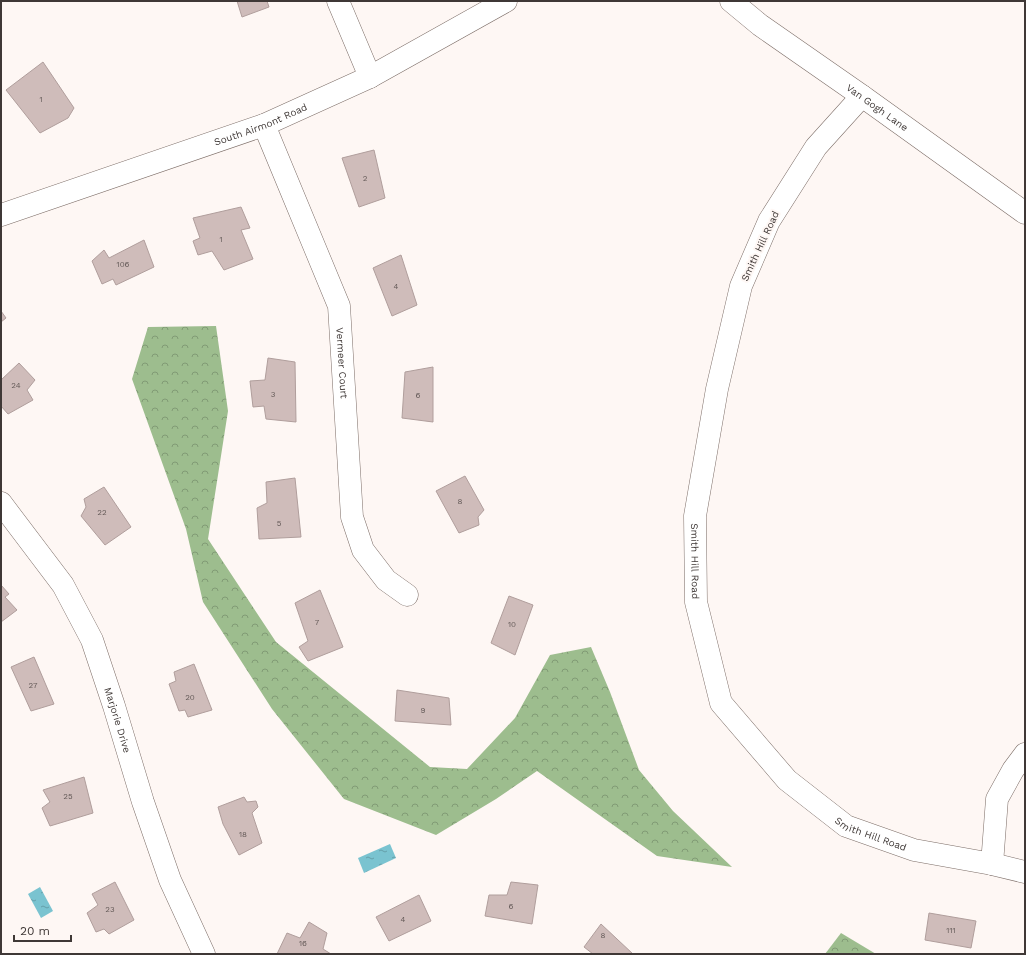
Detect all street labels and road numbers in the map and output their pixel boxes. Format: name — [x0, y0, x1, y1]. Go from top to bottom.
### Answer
street label: Van Gogh Lane — [845, 82, 911, 133]
street label: South Airmont Road — [213, 101, 309, 147]
street label: Smith Hill Road — [739, 209, 781, 283]
street label: Vermeer Court — [335, 327, 350, 400]
street label: Smith Hill Road — [690, 523, 701, 599]
street label: Marjorie Drive — [103, 686, 133, 754]
street label: Smith Hill Road — [833, 814, 908, 852]

